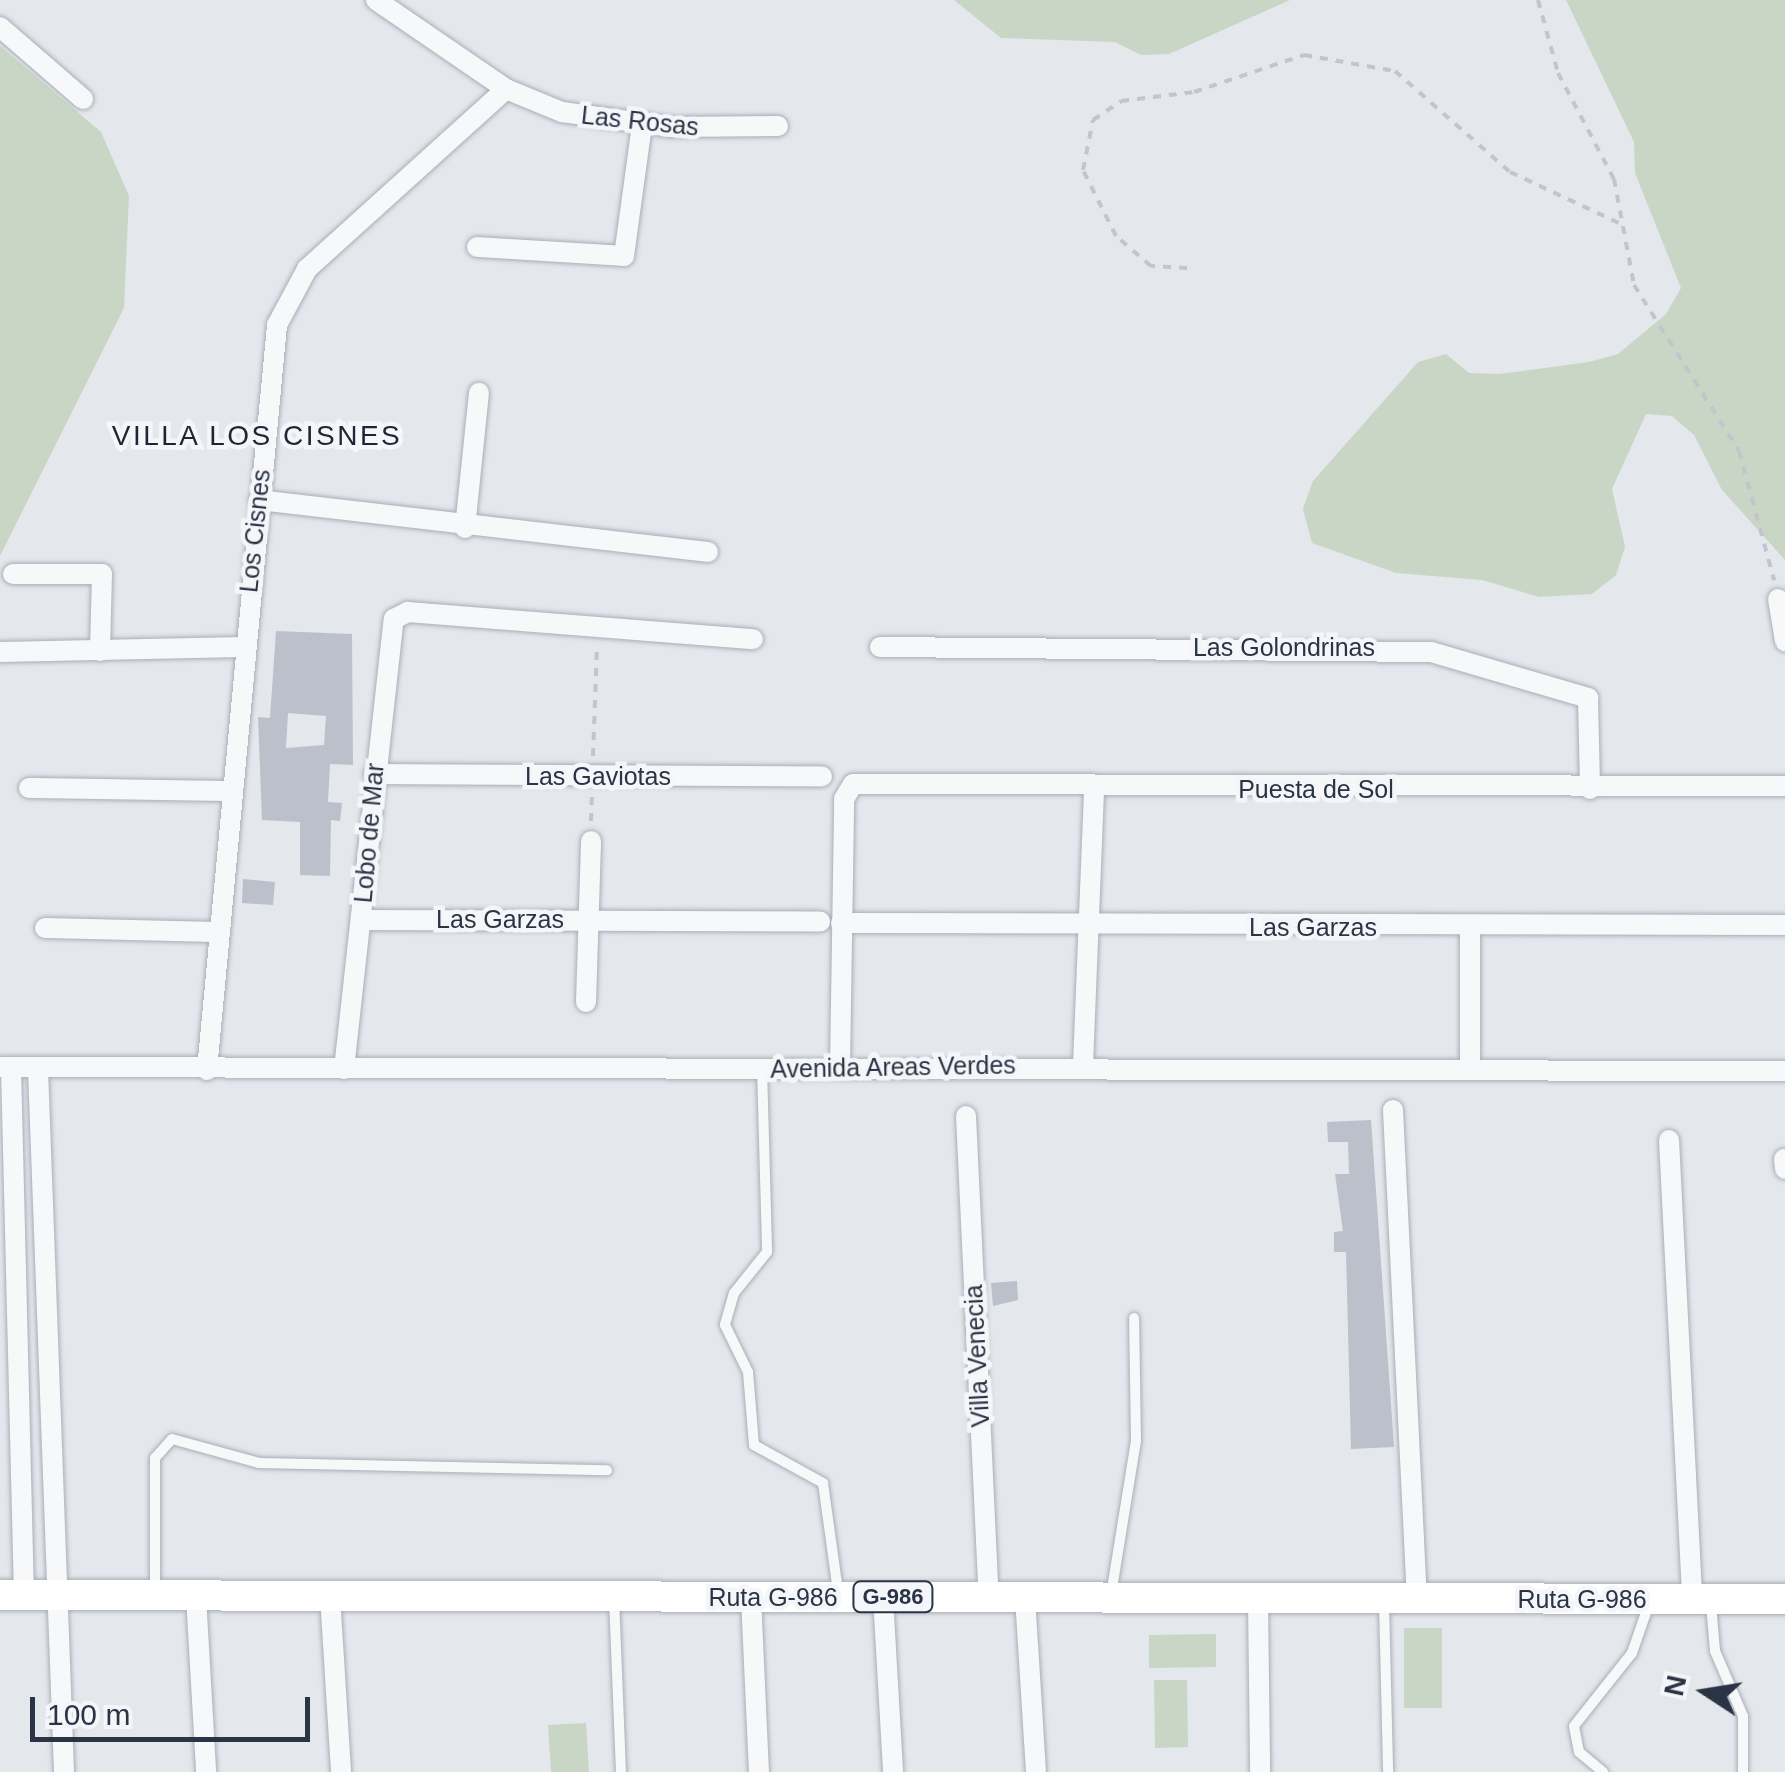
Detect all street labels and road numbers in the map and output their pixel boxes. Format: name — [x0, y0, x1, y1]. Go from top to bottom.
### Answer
street label: Las Rosas — [580, 100, 700, 142]
street label: Los Cisnes — [234, 468, 276, 594]
street label: Las Golondrinas — [1193, 632, 1375, 662]
street label: Las Gaviotas — [525, 761, 671, 791]
street label: Lobo de Mar — [348, 762, 390, 904]
street label: Puesta de Sol — [1238, 774, 1394, 804]
street label: Las Garzas — [436, 904, 564, 934]
street label: Las Garzas — [1249, 912, 1377, 942]
street label: Avenida Areas Verdes — [769, 1050, 1017, 1084]
street label: Villa Venecia — [958, 1284, 996, 1428]
road number: G-986 — [850, 1580, 936, 1614]
street label: Ruta G-986 — [708, 1582, 838, 1612]
street label: Ruta G-986 — [1517, 1584, 1647, 1614]

